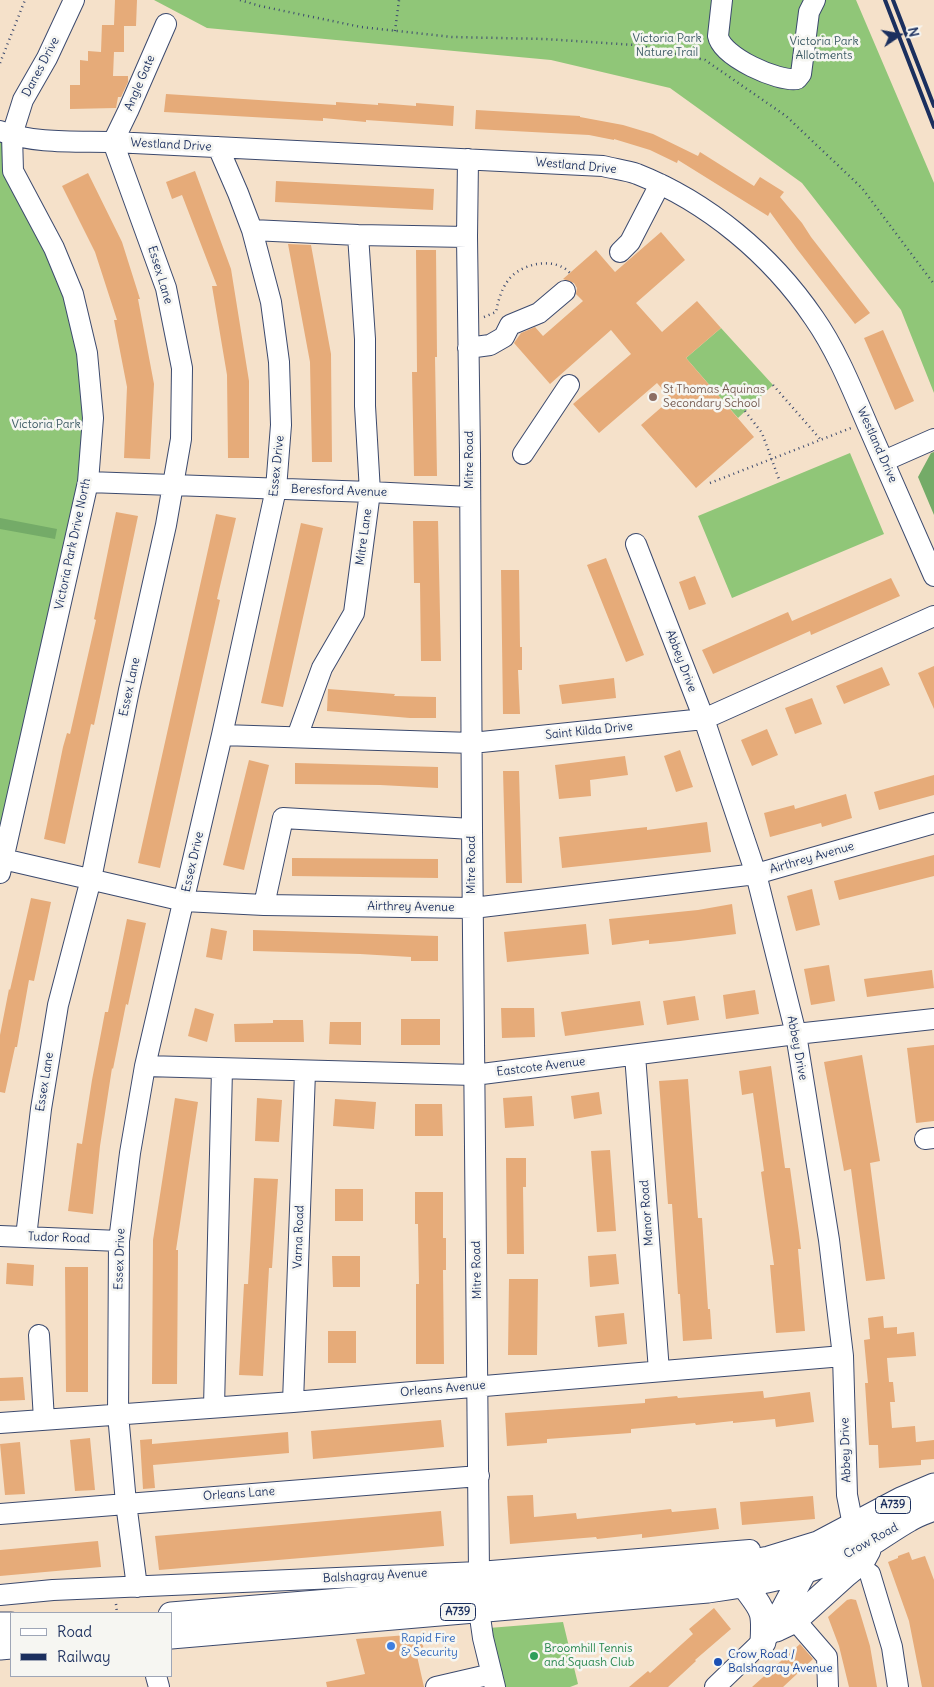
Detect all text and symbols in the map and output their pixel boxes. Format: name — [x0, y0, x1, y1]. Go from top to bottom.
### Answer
north arrow — [874, 10, 924, 60]
text: N — [904, 25, 923, 38]
park label: Victoria Park Nature Trail — [632, 32, 702, 60]
street label: Danes Drive — [19, 35, 63, 99]
park label: Victoria Park Allotments — [789, 35, 859, 63]
street label: Angle Gate — [122, 53, 158, 113]
street label: Westland Drive — [130, 136, 212, 154]
street label: Westland Drive — [535, 155, 617, 177]
street label: Essex Lane — [144, 244, 176, 306]
place label: St Thomas Aquinas Secondary School — [663, 383, 765, 411]
marker: St Thomas Aquinas Secondary School — [647, 391, 659, 403]
street label: Westland Drive — [854, 405, 900, 485]
park label: Victoria Park — [11, 418, 81, 432]
street label: Mitre Road — [463, 431, 477, 489]
street label: Essex Drive — [267, 435, 287, 497]
street label: Victoria Park Drive North — [52, 477, 94, 611]
street label: Beresford Avenue — [291, 482, 387, 500]
street label: Mitre Lane — [353, 508, 375, 566]
street label: Abbey Drive — [663, 628, 699, 694]
street label: Essex Lane — [117, 656, 143, 718]
street label: Saint Kilda Drive — [545, 719, 633, 743]
street label: Essex Drive — [179, 830, 207, 894]
street label: Mitre Road — [465, 836, 479, 894]
street label: Airthrey Avenue — [768, 839, 856, 877]
street label: Airthrey Avenue — [367, 899, 455, 915]
street label: Abbey Drive — [784, 1014, 810, 1082]
street label: Essex Lane — [33, 1051, 57, 1113]
street label: Eastcote Avenue — [496, 1054, 586, 1080]
street label: Manor Road — [638, 1180, 656, 1246]
street label: Varna Road — [291, 1205, 307, 1269]
street label: Essex Drive — [112, 1228, 128, 1290]
street label: Tudor Road — [28, 1230, 90, 1246]
street label: Mitre Road — [469, 1241, 485, 1299]
street label: Orleans Avenue — [400, 1378, 486, 1400]
street label: Abbey Drive — [838, 1417, 854, 1483]
street label: Orleans Lane — [203, 1484, 275, 1504]
road number: A739 — [876, 1496, 910, 1514]
street label: Crow Road — [841, 1520, 901, 1562]
street label: Balshagray Avenue — [322, 1566, 428, 1586]
road number: A739 — [440, 1604, 476, 1620]
legend — [10, 1612, 172, 1677]
text: Road — [57, 1622, 92, 1641]
place label: Rapid Fire & Security — [401, 1632, 458, 1660]
marker: Rapid Fire & Security — [385, 1640, 397, 1652]
place label: Broomhill Tennis and Squash Club — [544, 1642, 634, 1670]
text: Railway — [57, 1647, 111, 1666]
place label: Crow Road / Balshagray Avenue — [728, 1648, 833, 1676]
marker: Broomhill Tennis and Squash Club — [528, 1650, 540, 1662]
marker: Crow Road / Balshagray Avenue — [712, 1656, 724, 1668]

